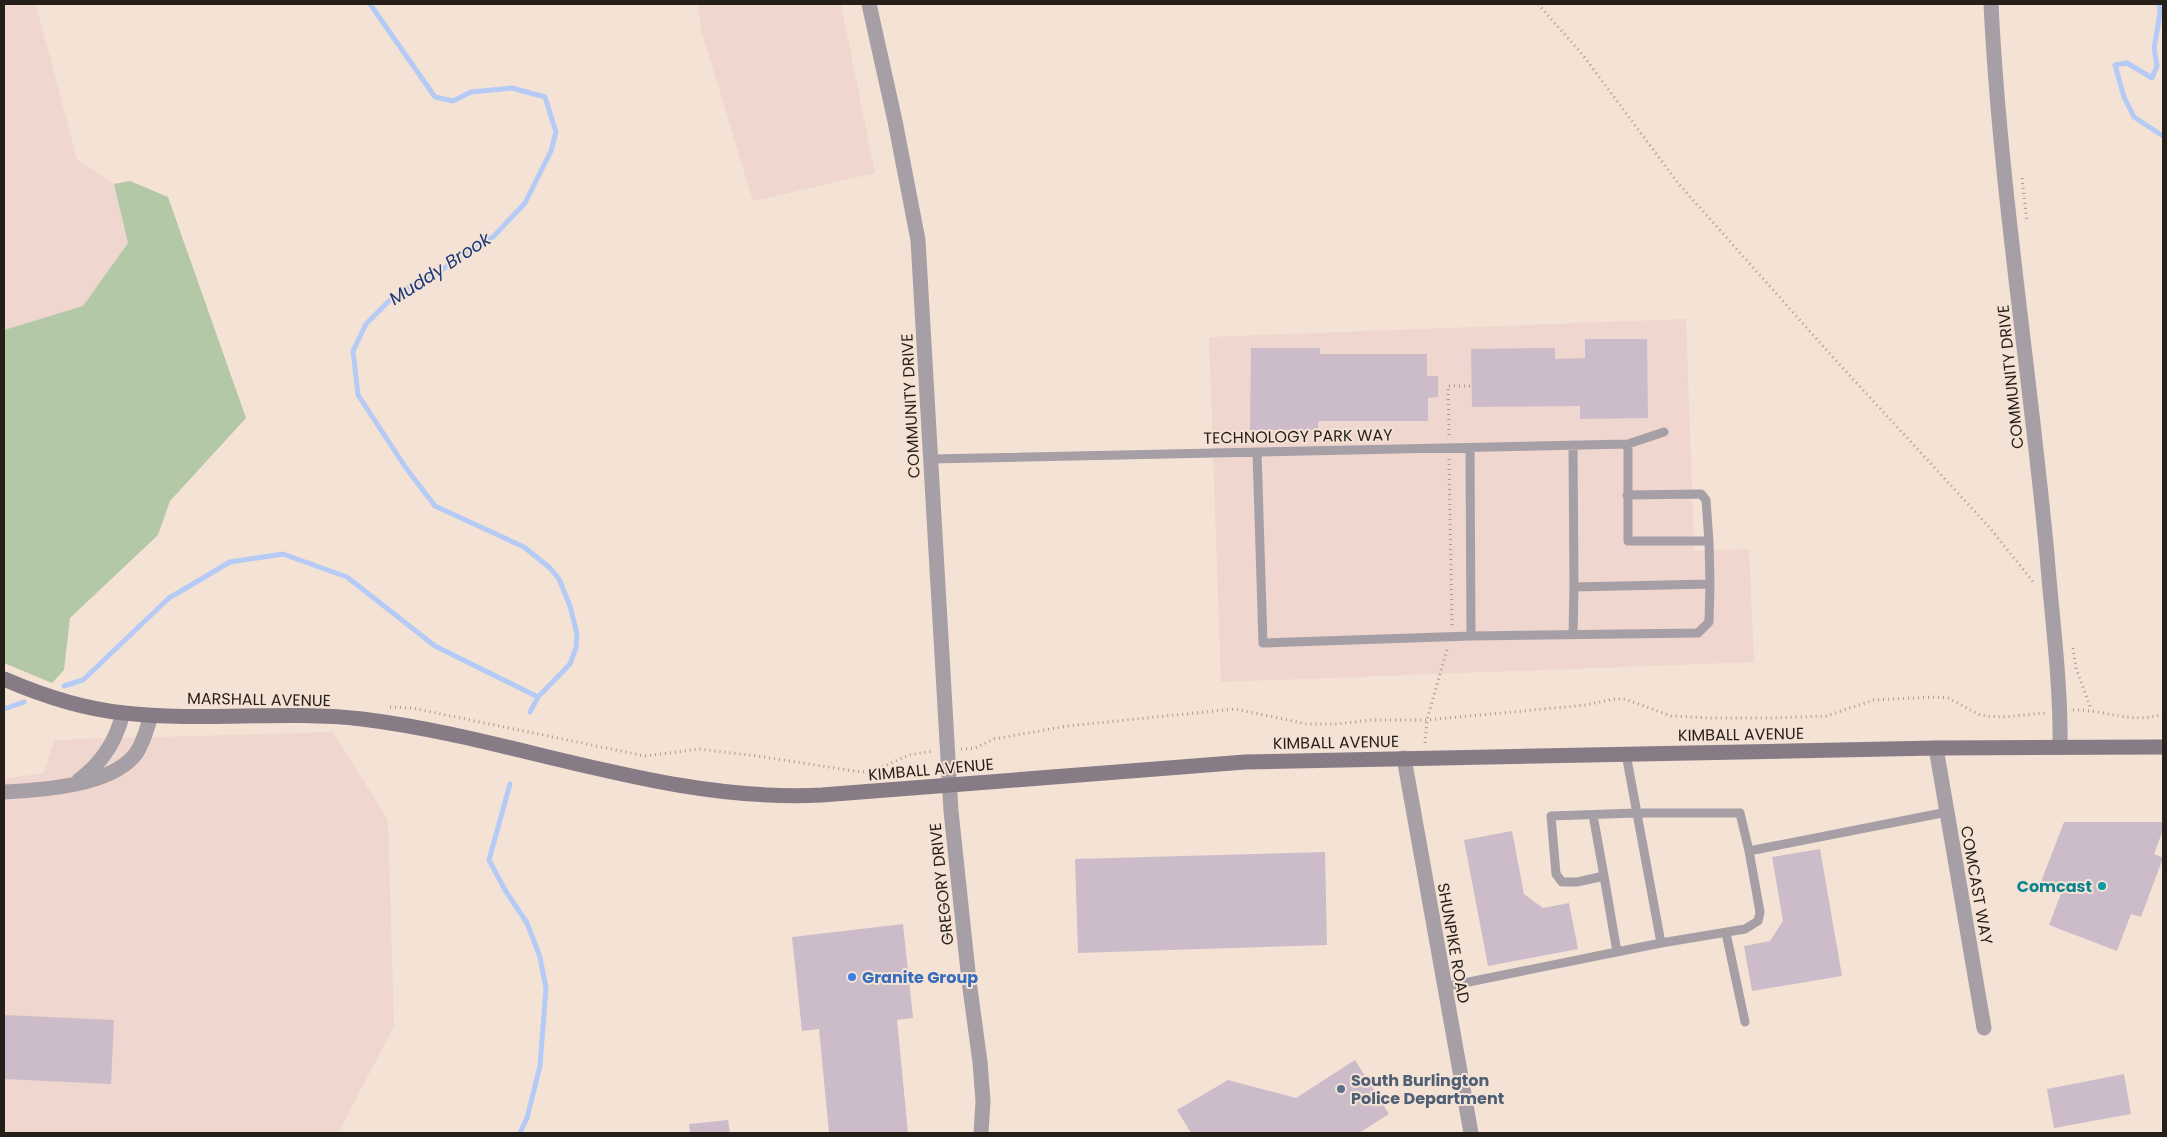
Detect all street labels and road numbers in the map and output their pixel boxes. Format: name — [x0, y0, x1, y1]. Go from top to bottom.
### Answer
street label: COMMUNITY DRIVE — [1991, 304, 2029, 450]
street label: COMMUNITY DRIVE — [895, 333, 926, 479]
street label: TECHNOLOGY PARK WAY — [1203, 423, 1393, 450]
street label: MARSHALL AVENUE — [187, 687, 331, 712]
street label: KIMBALL AVENUE — [1678, 722, 1804, 747]
street label: KIMBALL AVENUE — [1273, 730, 1399, 755]
street label: KIMBALL AVENUE — [867, 753, 995, 786]
street label: GREGORY DRIVE — [924, 822, 959, 946]
street label: COMCAST WAY — [1955, 824, 1998, 947]
street label: SHUNPIKE ROAD — [1432, 881, 1475, 1005]

